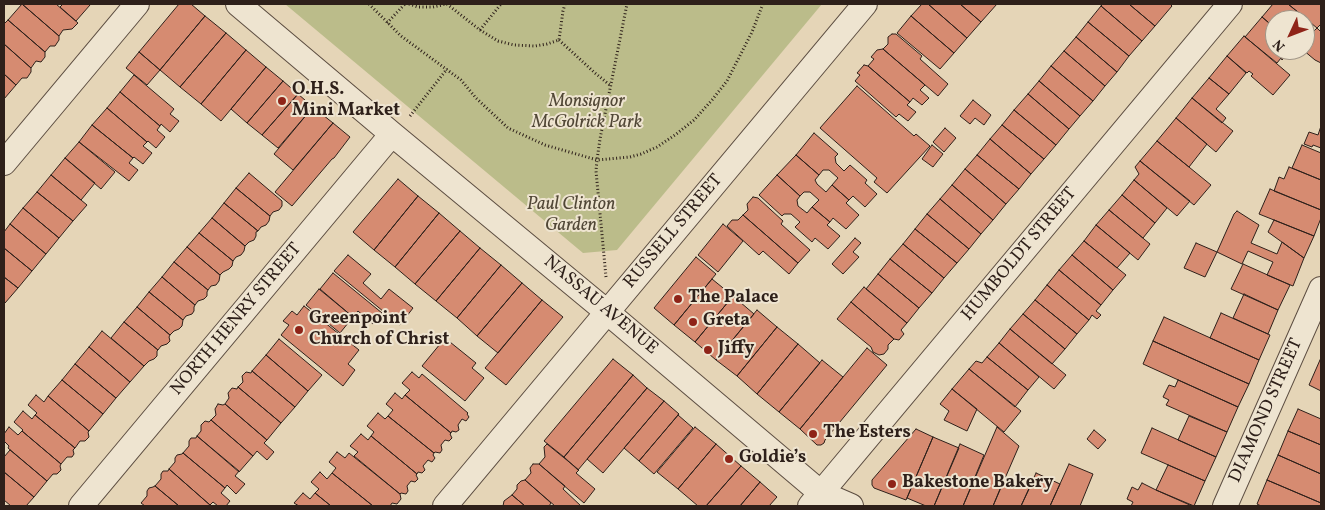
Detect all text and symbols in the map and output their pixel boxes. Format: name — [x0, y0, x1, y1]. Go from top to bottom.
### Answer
north arrow — [1265, 10, 1315, 60]
text: N — [1269, 35, 1290, 55]
place label: O.H.S. Mini Market — [292, 80, 400, 122]
park label: Monsignor McGolrick Park — [532, 92, 642, 134]
marker: O.H.S. Mini Market — [276, 95, 288, 107]
street label: RUSSELL STREET — [620, 171, 728, 293]
street label: HUMBOLDT STREET — [958, 184, 1082, 326]
park label: Paul Clinton Garden — [527, 195, 615, 238]
street label: NORTH HENRY STREET — [167, 239, 307, 401]
street label: NASSAU AVENUE — [538, 252, 662, 360]
place label: The Palace — [688, 288, 779, 310]
marker: The Palace — [672, 293, 684, 305]
place label: Greenpoint Church of Christ — [309, 309, 449, 352]
place label: Greta — [703, 311, 750, 333]
marker: Greta — [687, 316, 699, 328]
marker: Greenpoint Church of Christ — [293, 324, 305, 336]
street label: DIAMOND STREET — [1225, 336, 1309, 486]
place label: Jiffy — [718, 339, 754, 361]
marker: Jiffy — [702, 344, 714, 356]
place label: The Esters — [823, 423, 911, 445]
marker: The Esters — [807, 428, 819, 440]
place label: Goldie’s — [739, 448, 806, 470]
marker: Goldie’s — [723, 453, 735, 465]
place label: Bakestone Bakery — [902, 473, 1053, 495]
marker: Bakestone Bakery — [886, 478, 898, 490]

